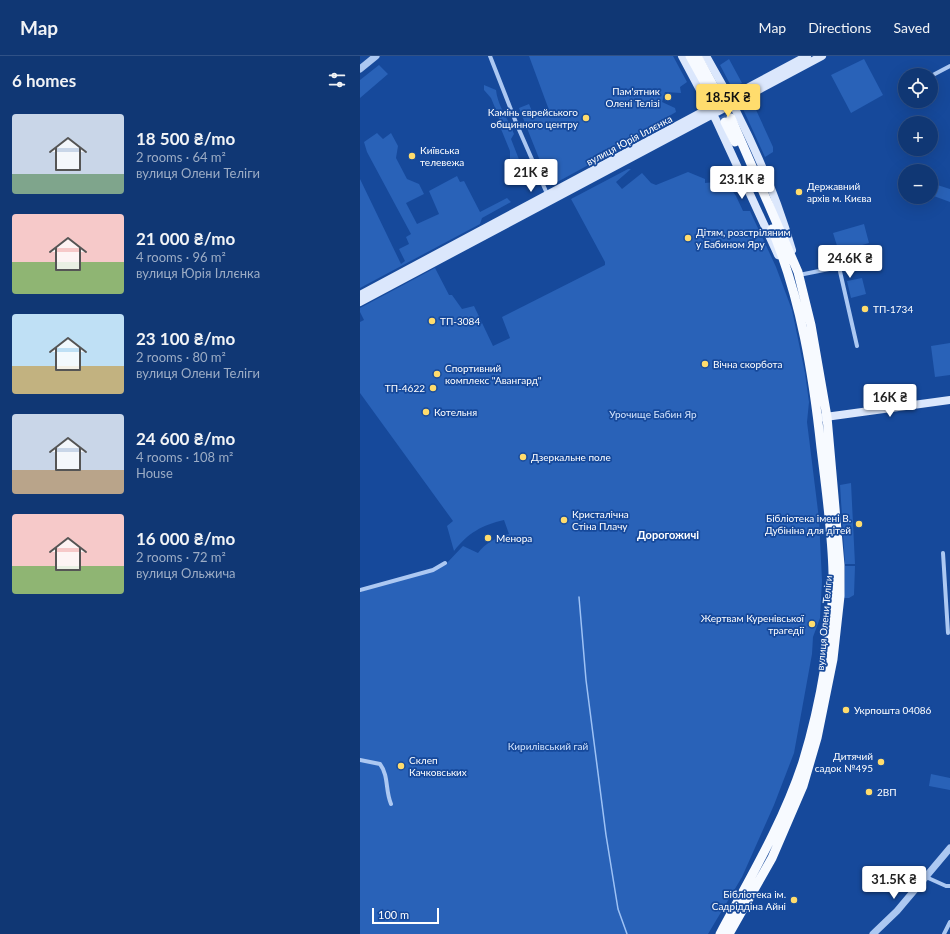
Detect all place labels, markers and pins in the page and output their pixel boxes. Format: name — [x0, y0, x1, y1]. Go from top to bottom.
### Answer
pin: 18.5K ₴ — [691, 84, 765, 118]
place label: Пам'ятник Олені Телізі — [606, 85, 661, 109]
marker: Пам'ятник Олені Телізі — [663, 92, 673, 102]
place label: Камінь єврейського общинного центру — [488, 106, 579, 130]
marker: Камінь єврейського общинного центру — [581, 113, 591, 123]
place label: Київська телевежа — [420, 144, 464, 168]
marker: Київська телевежа — [407, 151, 417, 161]
pin: 21K ₴ — [503, 159, 559, 193]
pin: 23.1K ₴ — [705, 166, 779, 200]
place label: Державний архів м. Києва — [807, 180, 871, 204]
marker: Державний архів м. Києва — [794, 187, 804, 197]
place label: Дітям, розстріляним у Бабином Яру — [696, 226, 791, 250]
marker: Дітям, розстріляним у Бабином Яру — [683, 233, 693, 243]
pin: 24.6K ₴ — [813, 245, 887, 279]
place label: ТП-1734 — [873, 303, 913, 315]
marker: ТП-1734 — [860, 304, 870, 314]
place label: ТП-3084 — [440, 315, 480, 327]
marker: ТП-3084 — [427, 316, 437, 326]
place label: Вічна скорбота — [713, 358, 782, 370]
marker: Вічна скорбота — [700, 359, 710, 369]
place label: Спортивний комплекс "Авангард" — [445, 362, 542, 386]
marker: Спортивний комплекс "Авангард" — [432, 369, 442, 379]
place label: ТП-4622 — [385, 382, 425, 394]
marker: ТП-4622 — [428, 383, 438, 393]
pin: 16K ₴ — [862, 384, 918, 418]
place label: Котельня — [434, 406, 477, 418]
marker: Котельня — [421, 407, 431, 417]
place label: Дзеркальне поле — [531, 451, 611, 463]
marker: Дзеркальне поле — [518, 452, 528, 462]
place label: Кристалічна Стіна Плачу — [572, 508, 629, 532]
place label: Бібліотека імені В. Дубініна для дітей — [765, 512, 851, 536]
marker: Кристалічна Стіна Плачу — [559, 515, 569, 525]
marker: Бібліотека імені В. Дубініна для дітей — [854, 519, 864, 529]
place label: Менора — [496, 532, 532, 544]
marker: Менора — [483, 533, 493, 543]
place label: Жертвам Куренівської трагедії — [701, 612, 805, 636]
marker: Жертвам Куренівської трагедії — [807, 619, 817, 629]
place label: Укрпошта 04086 — [854, 704, 932, 716]
marker: Укрпошта 04086 — [841, 705, 851, 715]
place label: Дитячий садок №495 — [815, 750, 873, 774]
place label: Склеп Качковських — [409, 754, 467, 778]
marker: Дитячий садок №495 — [876, 757, 886, 767]
marker: Склеп Качковських — [396, 761, 406, 771]
place label: 2ВП — [877, 786, 897, 798]
marker: 2ВП — [864, 787, 874, 797]
pin: 31.5K ₴ — [857, 866, 931, 900]
place label: Бібліотека ім. Садріддіна Айні — [712, 888, 786, 912]
marker: Бібліотека ім. Садріддіна Айні — [789, 895, 799, 905]

